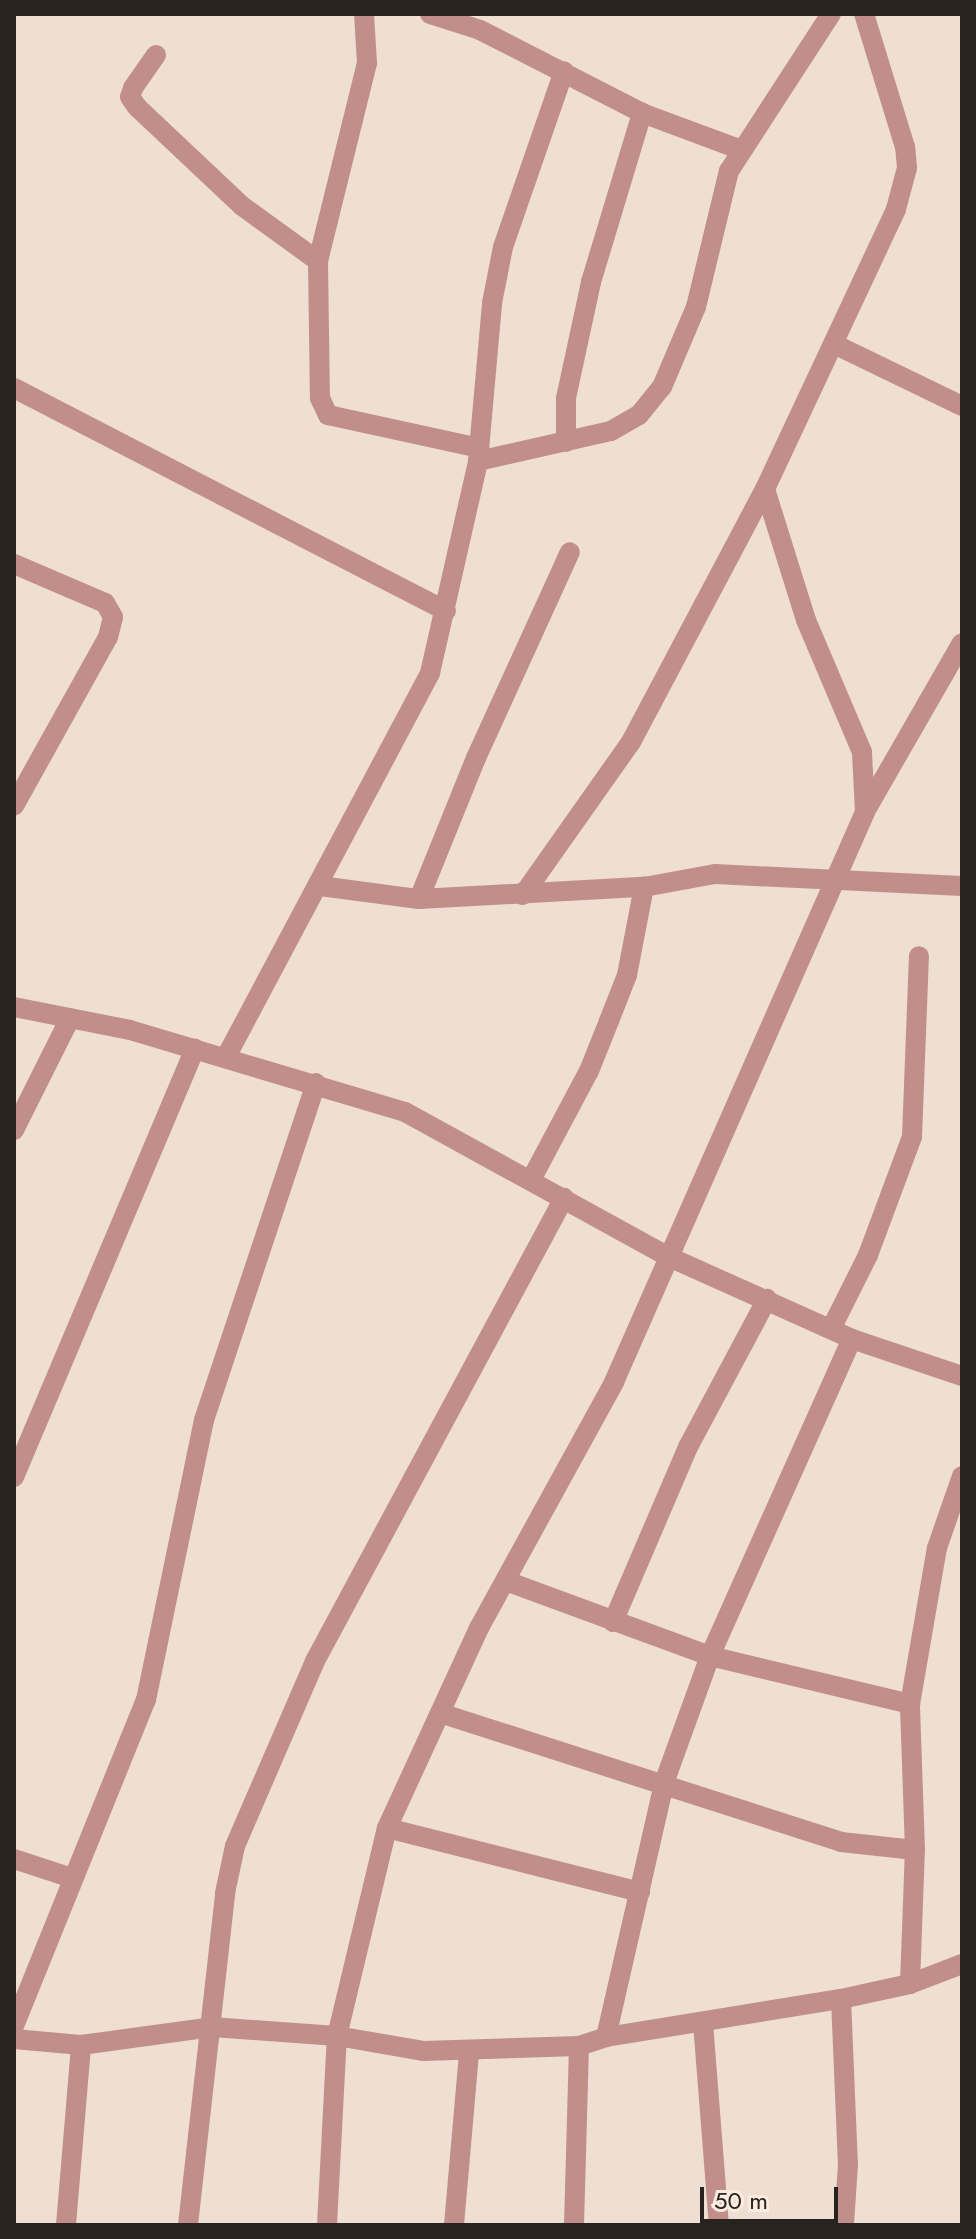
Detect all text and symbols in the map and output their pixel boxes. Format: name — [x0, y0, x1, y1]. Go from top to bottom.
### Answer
scale bar — [704, 2171, 842, 2221]
text: 50 m — [714, 2183, 768, 2218]

